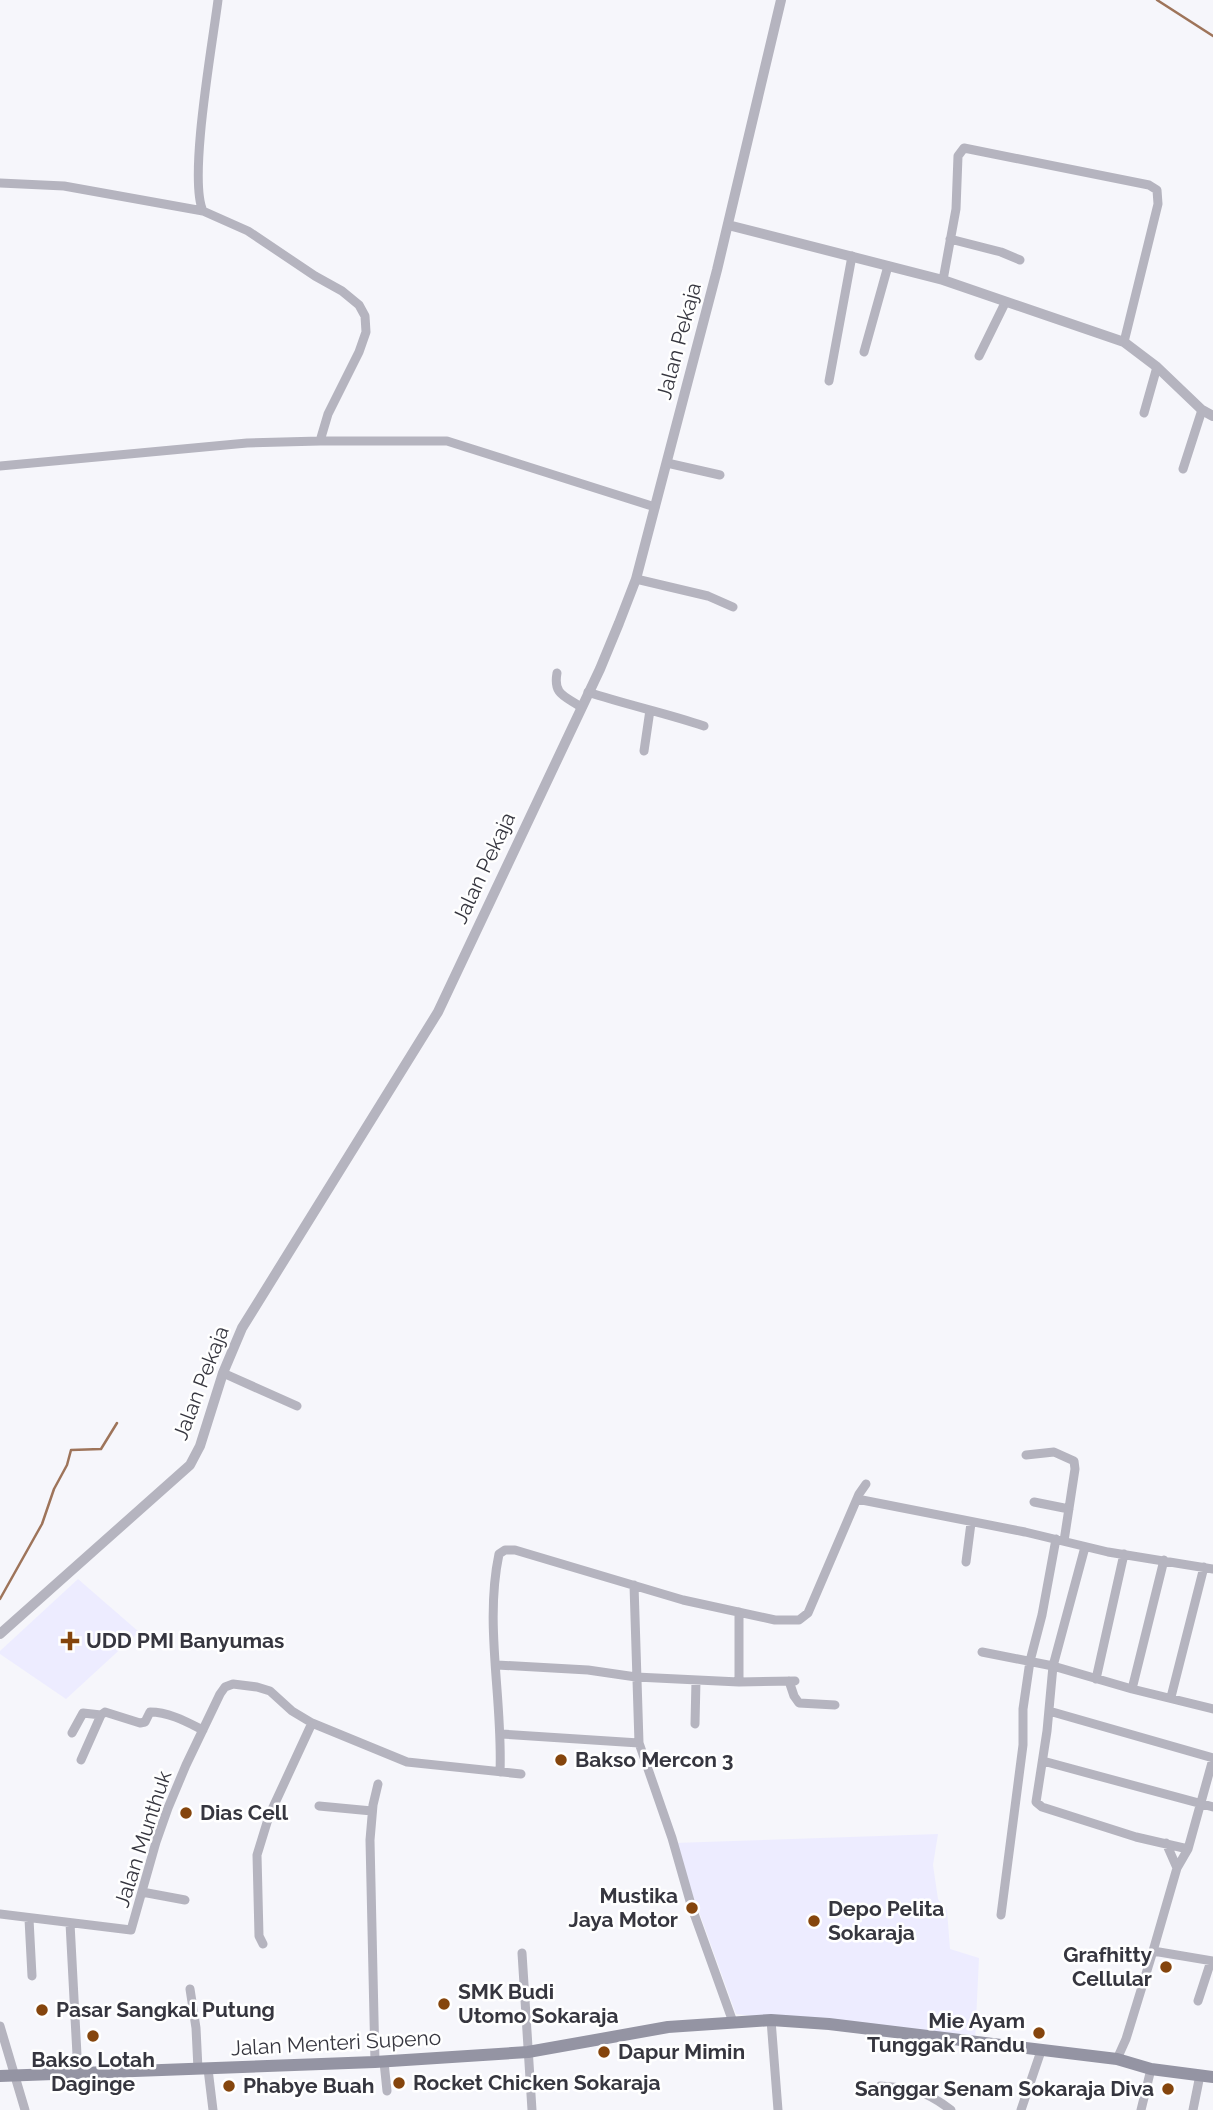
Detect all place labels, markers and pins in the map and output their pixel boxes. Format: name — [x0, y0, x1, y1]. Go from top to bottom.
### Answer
place label: UDD PMI Banyumas — [86, 1628, 285, 1653]
marker: UDD PMI Banyumas — [60, 1631, 80, 1651]
place label: Bakso Mercon 3 — [575, 1747, 734, 1772]
marker: Bakso Mercon 3 — [553, 1752, 569, 1768]
place label: Dias Cell — [200, 1800, 288, 1825]
marker: Dias Cell — [178, 1805, 194, 1821]
place label: Mustika Jaya Motor — [569, 1883, 678, 1932]
place label: Depo Pelita Sokaraja — [828, 1896, 944, 1945]
marker: Mustika Jaya Motor — [684, 1900, 700, 1916]
marker: Depo Pelita Sokaraja — [806, 1913, 822, 1929]
place label: Grafhitty Cellular — [1063, 1942, 1152, 1991]
marker: Grafhitty Cellular — [1158, 1959, 1174, 1975]
place label: SMK Budi Utomo Sokaraja — [458, 1979, 619, 2028]
marker: SMK Budi Utomo Sokaraja — [436, 1996, 452, 2012]
place label: Pasar Sangkal Putung — [56, 1997, 275, 2022]
marker: Pasar Sangkal Putung — [34, 2002, 50, 2018]
place label: Mie Ayam Tunggak Randu — [867, 2008, 1025, 2057]
marker: Mie Ayam Tunggak Randu — [1031, 2025, 1047, 2041]
marker: Bakso Lotah Daginge — [85, 2028, 101, 2044]
place label: Dapur Mimin — [618, 2039, 745, 2064]
marker: Dapur Mimin — [596, 2044, 612, 2060]
place label: Bakso Lotah Daginge — [31, 2047, 155, 2096]
place label: Rocket Chicken Sokaraja — [413, 2070, 661, 2095]
place label: Phabye Buah — [243, 2073, 375, 2098]
marker: Rocket Chicken Sokaraja — [391, 2075, 407, 2091]
place label: Sanggar Senam Sokaraja Diva — [855, 2076, 1154, 2101]
marker: Phabye Buah — [221, 2078, 237, 2094]
marker: Sanggar Senam Sokaraja Diva — [1160, 2081, 1176, 2097]

